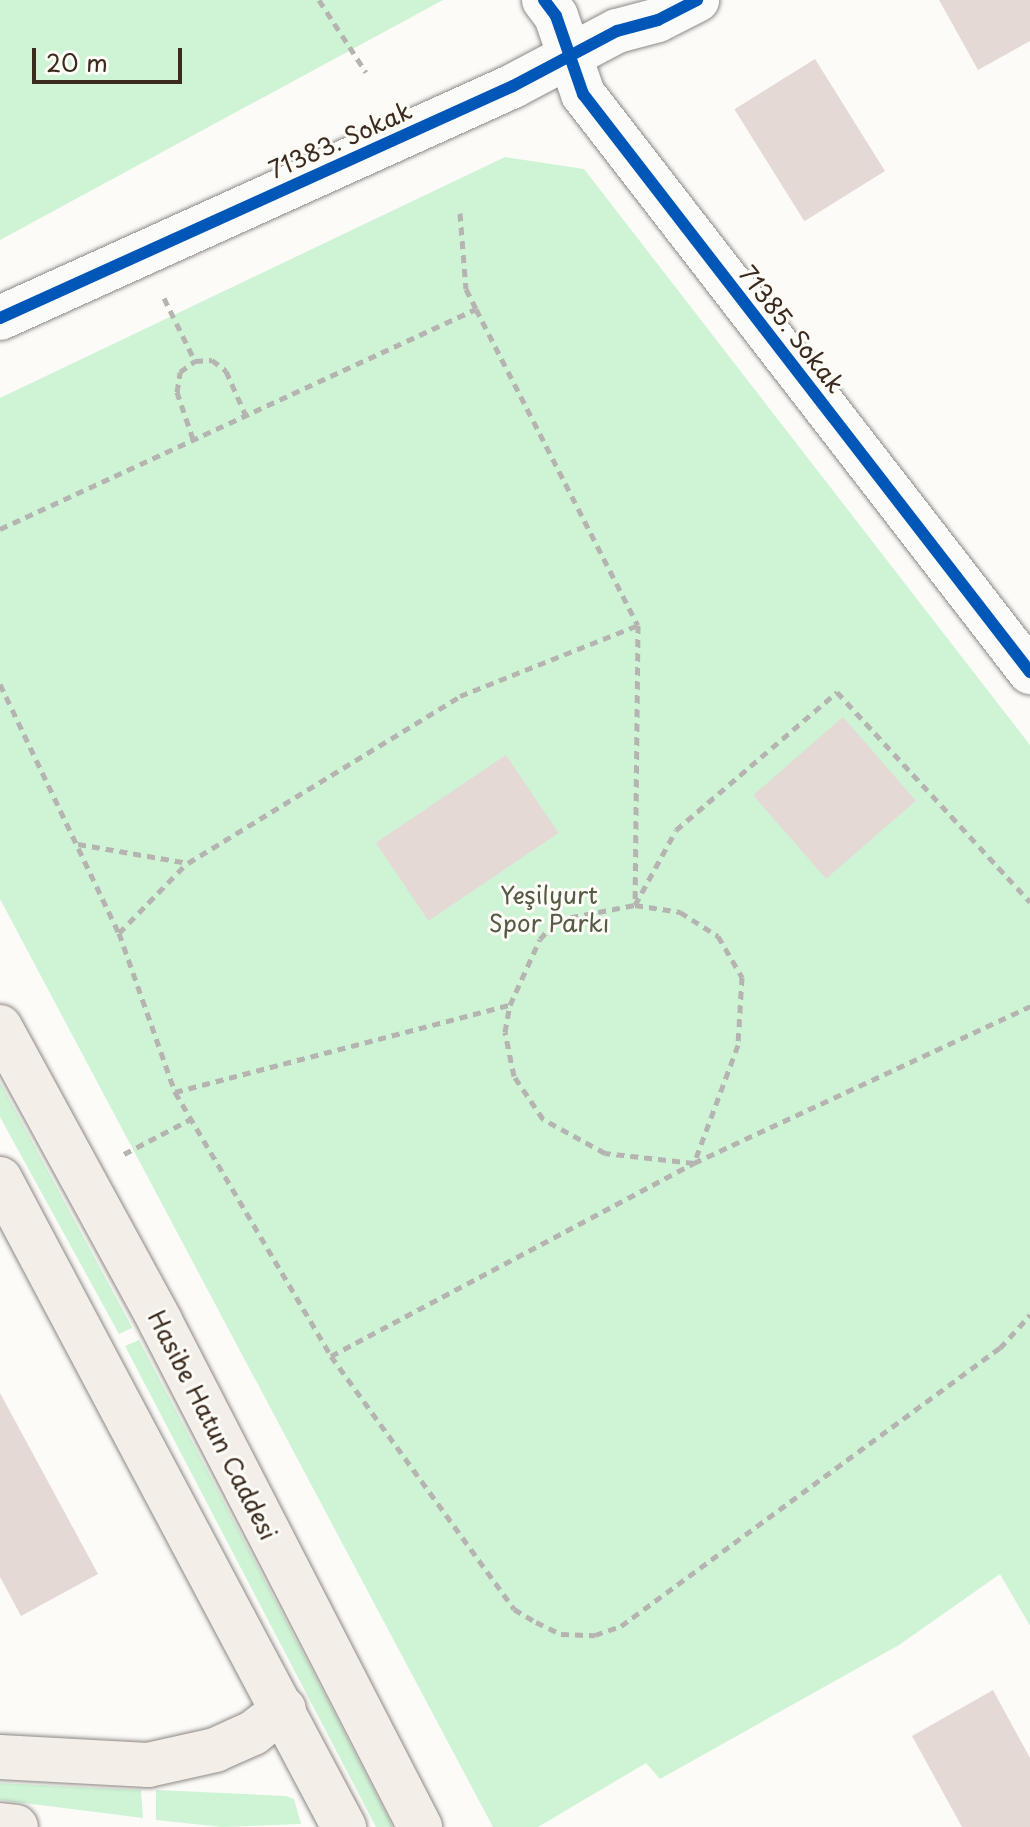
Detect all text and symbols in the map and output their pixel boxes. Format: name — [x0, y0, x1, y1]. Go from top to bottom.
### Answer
scale bar — [36, 32, 186, 82]
text: 20 m — [46, 44, 108, 80]
street label: 71383. Sokak — [263, 95, 417, 185]
street label: 71385. Sokak — [733, 259, 851, 399]
park label: Yeşilyurt Spor Parkı — [488, 881, 610, 937]
street label: Hasibe Hatun Caddesi — [142, 1304, 284, 1546]

